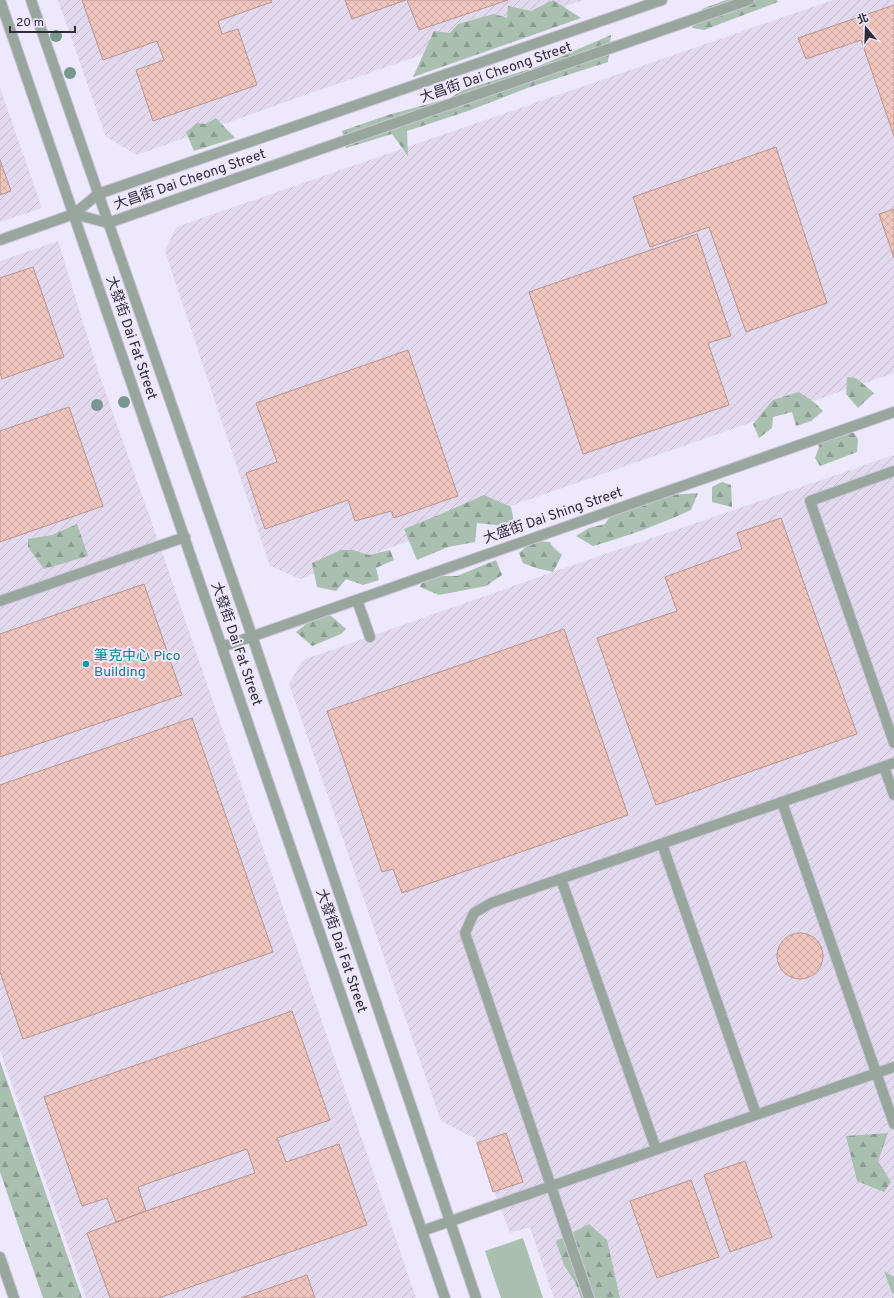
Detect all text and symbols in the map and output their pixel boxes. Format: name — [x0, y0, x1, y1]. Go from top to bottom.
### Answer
scale bar — [10, 8, 75, 34]
north arrow — [846, 8, 886, 48]
text: 北 — [856, 11, 871, 28]
text: 20 m — [16, 15, 44, 31]
street label: 大昌街 Dai Cheong Street — [418, 39, 574, 107]
street label: 大昌街 Dai Cheong Street — [112, 146, 268, 214]
street label: 大發街 Dai Fat Street — [102, 274, 160, 402]
street label: 大盛街 Dai Shing Street — [481, 483, 625, 548]
street label: 大發街 Dai Fat Street — [207, 580, 265, 708]
place label: 筆克中心 Pico Building — [94, 648, 181, 681]
marker: 筆克中心 Pico Building — [81, 659, 91, 669]
street label: 大發街 Dai Fat Street — [312, 887, 370, 1015]

